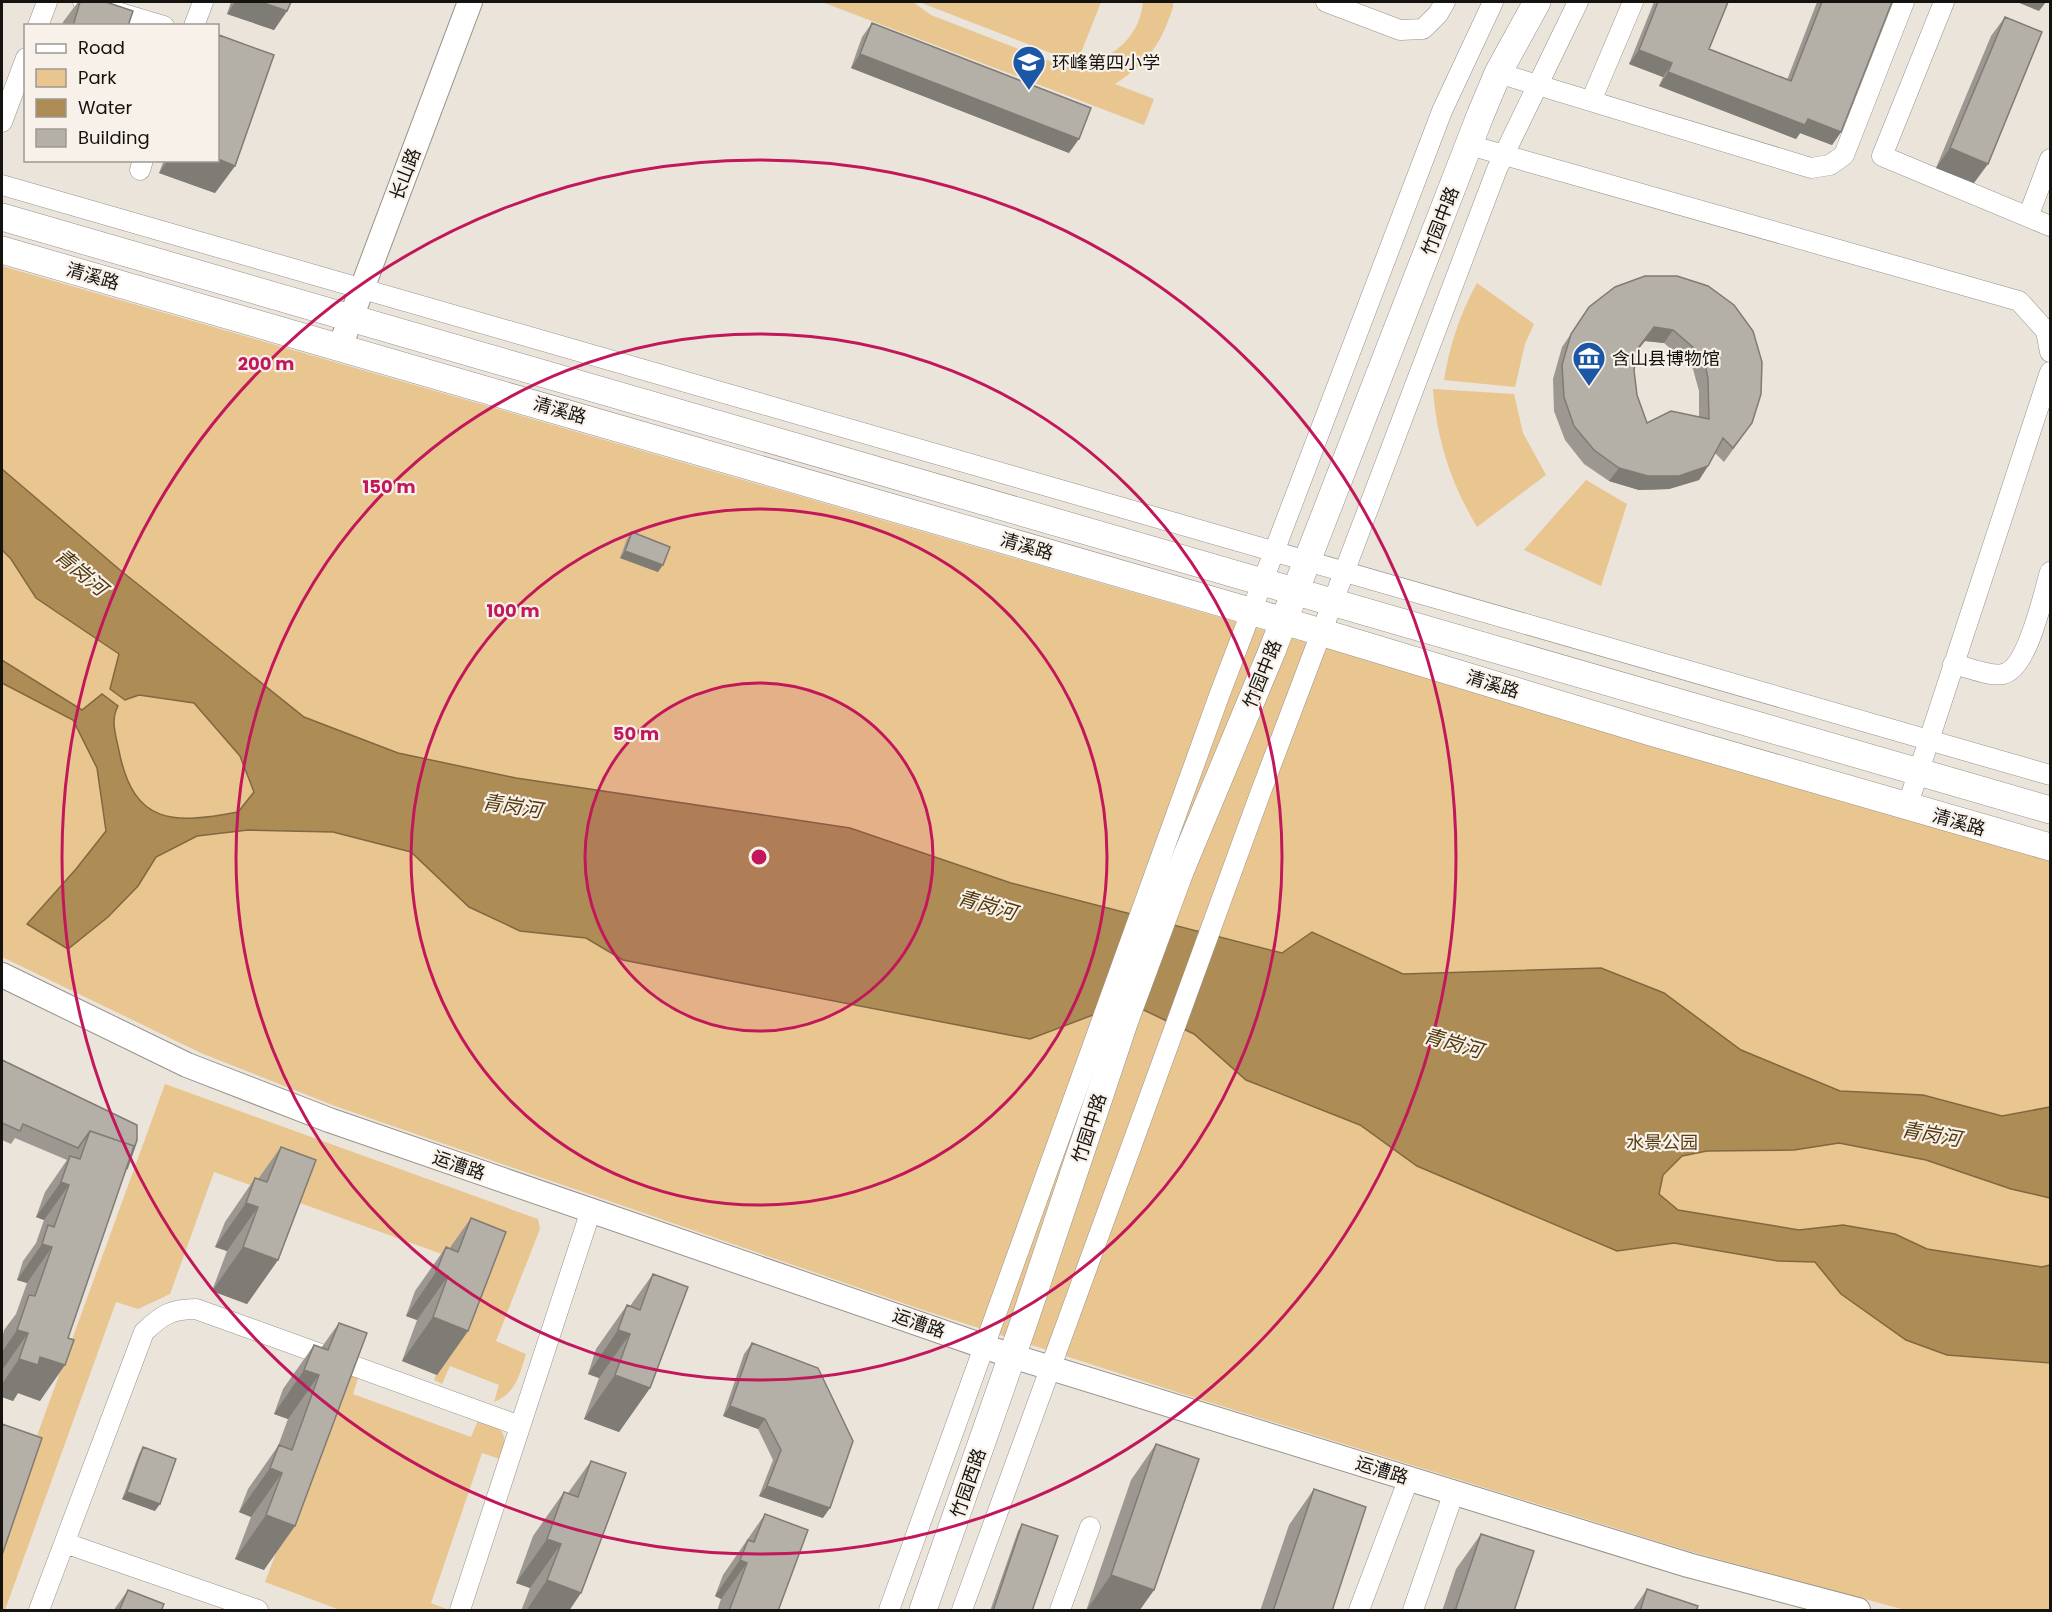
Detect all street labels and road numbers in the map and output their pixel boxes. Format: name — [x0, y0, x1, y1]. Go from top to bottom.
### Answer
street label: 长山路 — [384, 144, 426, 204]
street label: 竹园中路 — [1415, 183, 1465, 259]
street label: 清溪路 — [64, 257, 122, 295]
street label: 清溪路 — [531, 391, 589, 429]
street label: 清溪路 — [998, 527, 1056, 565]
street label: 竹园中路 — [1237, 636, 1287, 712]
street label: 清溪路 — [1464, 664, 1522, 704]
street label: 清溪路 — [1930, 803, 1988, 841]
street label: 竹园中路 — [1066, 1090, 1112, 1166]
street label: 运漕路 — [429, 1144, 489, 1186]
street label: 运漕路 — [889, 1302, 949, 1344]
street label: 竹园西路 — [944, 1445, 992, 1521]
street label: 运漕路 — [1353, 1450, 1411, 1490]

